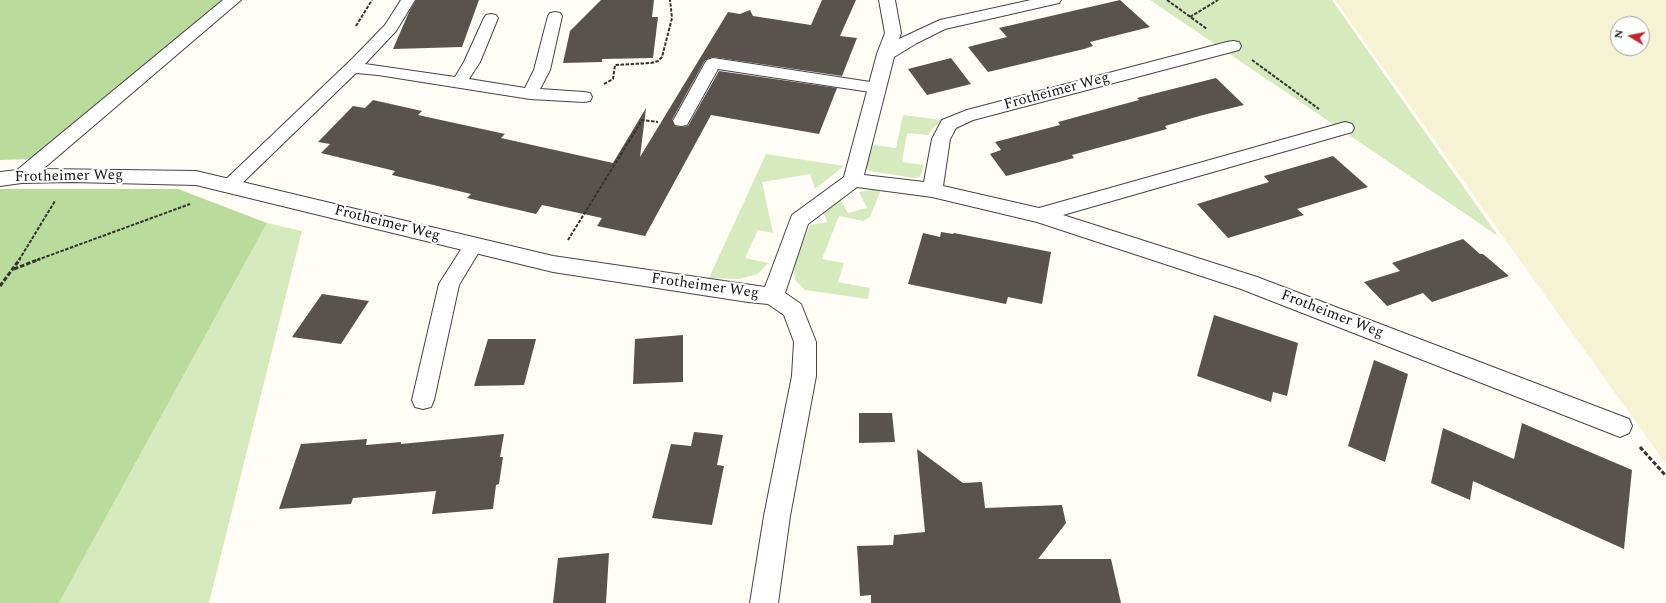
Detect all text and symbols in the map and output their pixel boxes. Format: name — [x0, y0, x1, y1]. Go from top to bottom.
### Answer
north arrow — [1610, 16, 1650, 56]
text: N — [1610, 28, 1628, 40]
street label: Frotheimer Weg — [1002, 69, 1112, 115]
street label: Frotheimer Weg — [15, 167, 123, 187]
street label: Frotheimer Weg — [332, 202, 442, 246]
street label: Frotheimer Weg — [650, 271, 760, 303]
street label: Frotheimer Weg — [1278, 287, 1386, 343]

